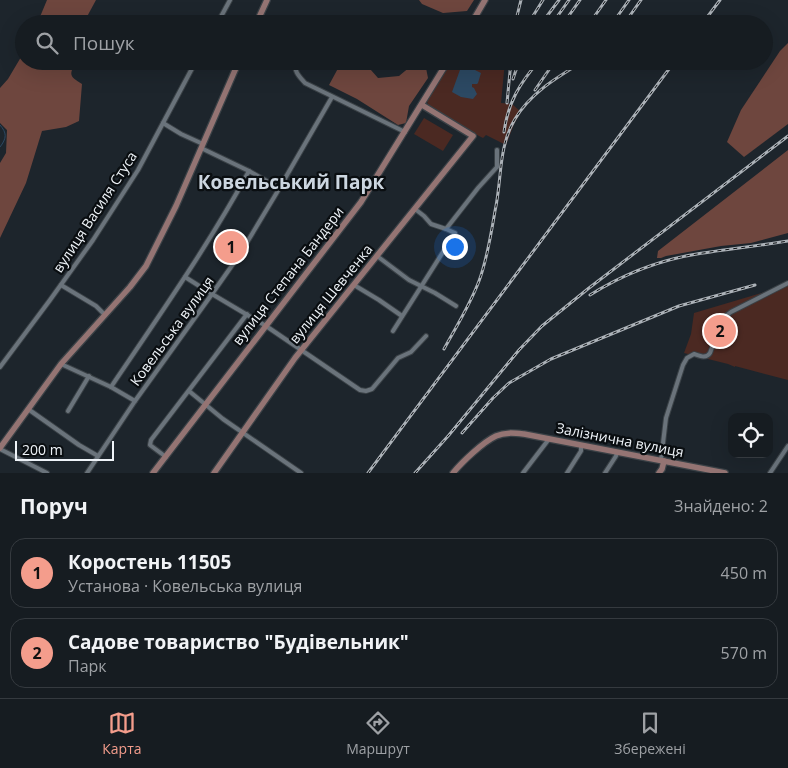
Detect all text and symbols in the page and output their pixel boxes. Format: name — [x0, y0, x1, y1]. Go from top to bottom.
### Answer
search box — [15, 15, 773, 70]
icon: search — [33, 29, 61, 57]
text: Пошук — [73, 30, 135, 56]
street label: вулиця Василя Стуса — [48, 147, 141, 276]
district label: Ковельський Парк — [198, 169, 385, 195]
street label: вулиця Степана Бандери — [228, 203, 348, 349]
pin: 1 — [215, 228, 247, 266]
your location — [442, 234, 468, 260]
street label: вулиця Шевченка — [285, 240, 377, 347]
street label: Ковельська вулиця — [125, 272, 218, 389]
pin: 2 — [704, 312, 736, 350]
map controls — [728, 413, 773, 458]
button: locate — [728, 413, 773, 458]
street label: Залізнична вулиця — [555, 418, 685, 461]
scale bar — [15, 438, 114, 461]
text: 200 m — [22, 440, 63, 459]
text: Поруч — [20, 492, 88, 520]
text: Знайдено: 2 — [674, 495, 768, 517]
text: Коростень 11505 — [68, 549, 231, 575]
text: 1 — [32, 562, 42, 584]
text: 450 m — [721, 562, 767, 584]
text: Установа · Ковельська вулиця — [68, 575, 302, 597]
text: Садове товариство "Будівельник" — [68, 629, 409, 655]
text: 2 — [32, 642, 42, 664]
text: 570 m — [721, 642, 767, 664]
text: Парк — [68, 655, 107, 677]
tab: Карта — [102, 709, 142, 758]
tab: Маршрут — [346, 709, 410, 758]
tab: Збережені — [614, 709, 686, 758]

